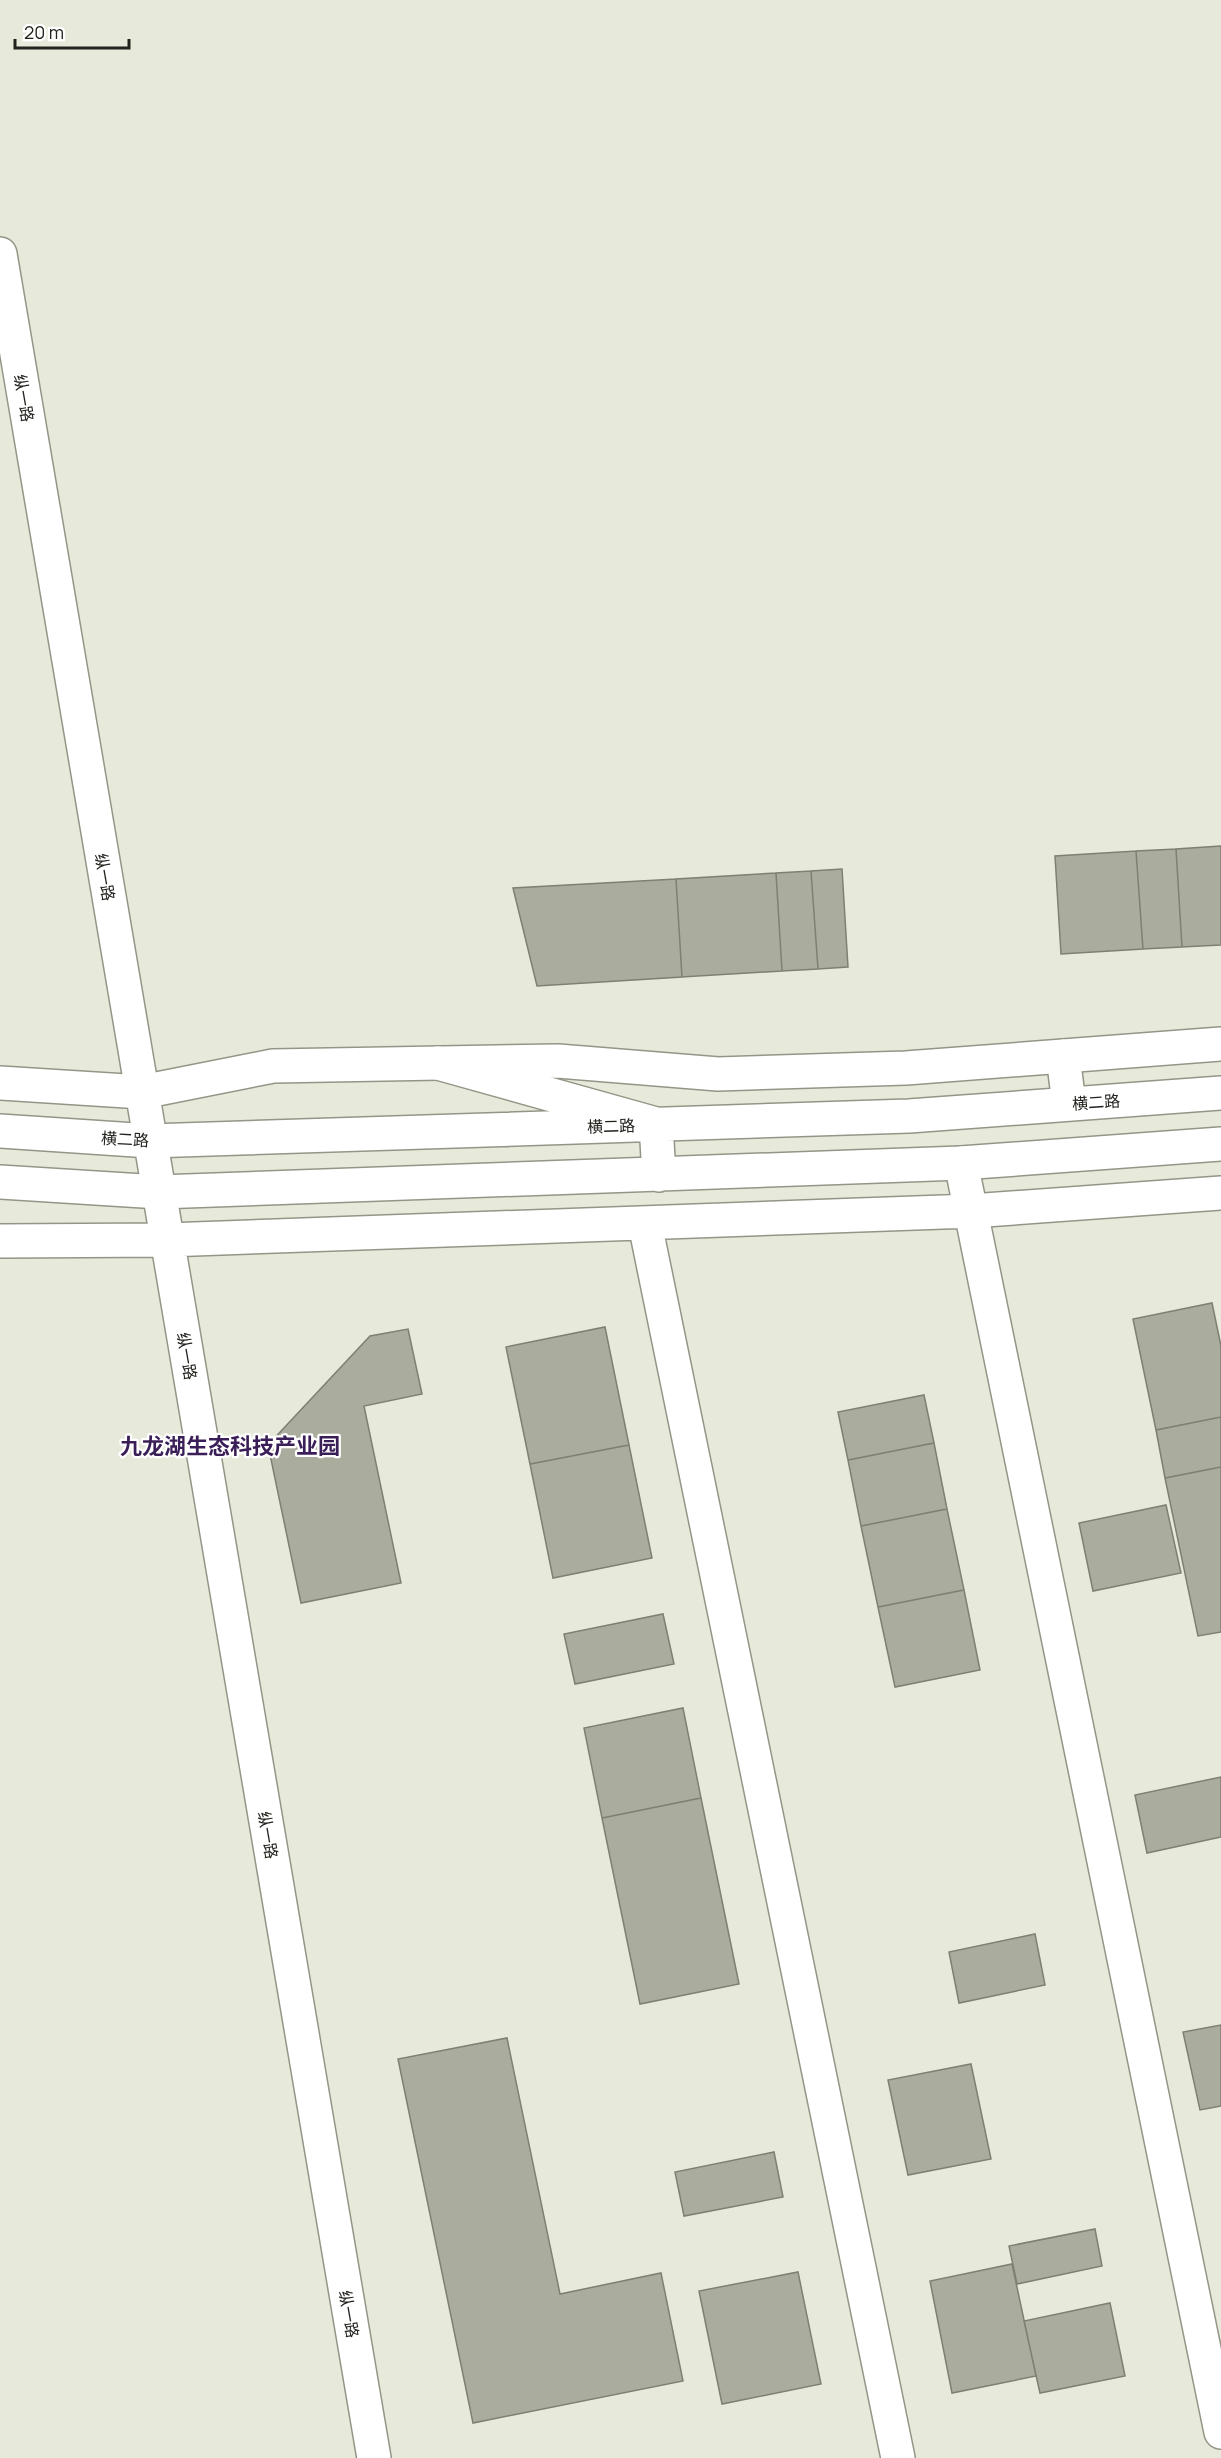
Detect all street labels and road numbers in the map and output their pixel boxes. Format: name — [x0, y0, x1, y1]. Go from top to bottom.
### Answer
street label: 纵一路 — [9, 372, 39, 424]
street label: 纵一路 — [90, 851, 120, 903]
street label: 横二路 — [1071, 1089, 1121, 1115]
street label: 横二路 — [587, 1114, 635, 1138]
street label: 横二路 — [100, 1127, 150, 1151]
street label: 纵一路 — [172, 1330, 202, 1382]
street label: 纵一路 — [253, 1809, 283, 1861]
street label: 纵一路 — [334, 2288, 364, 2340]

